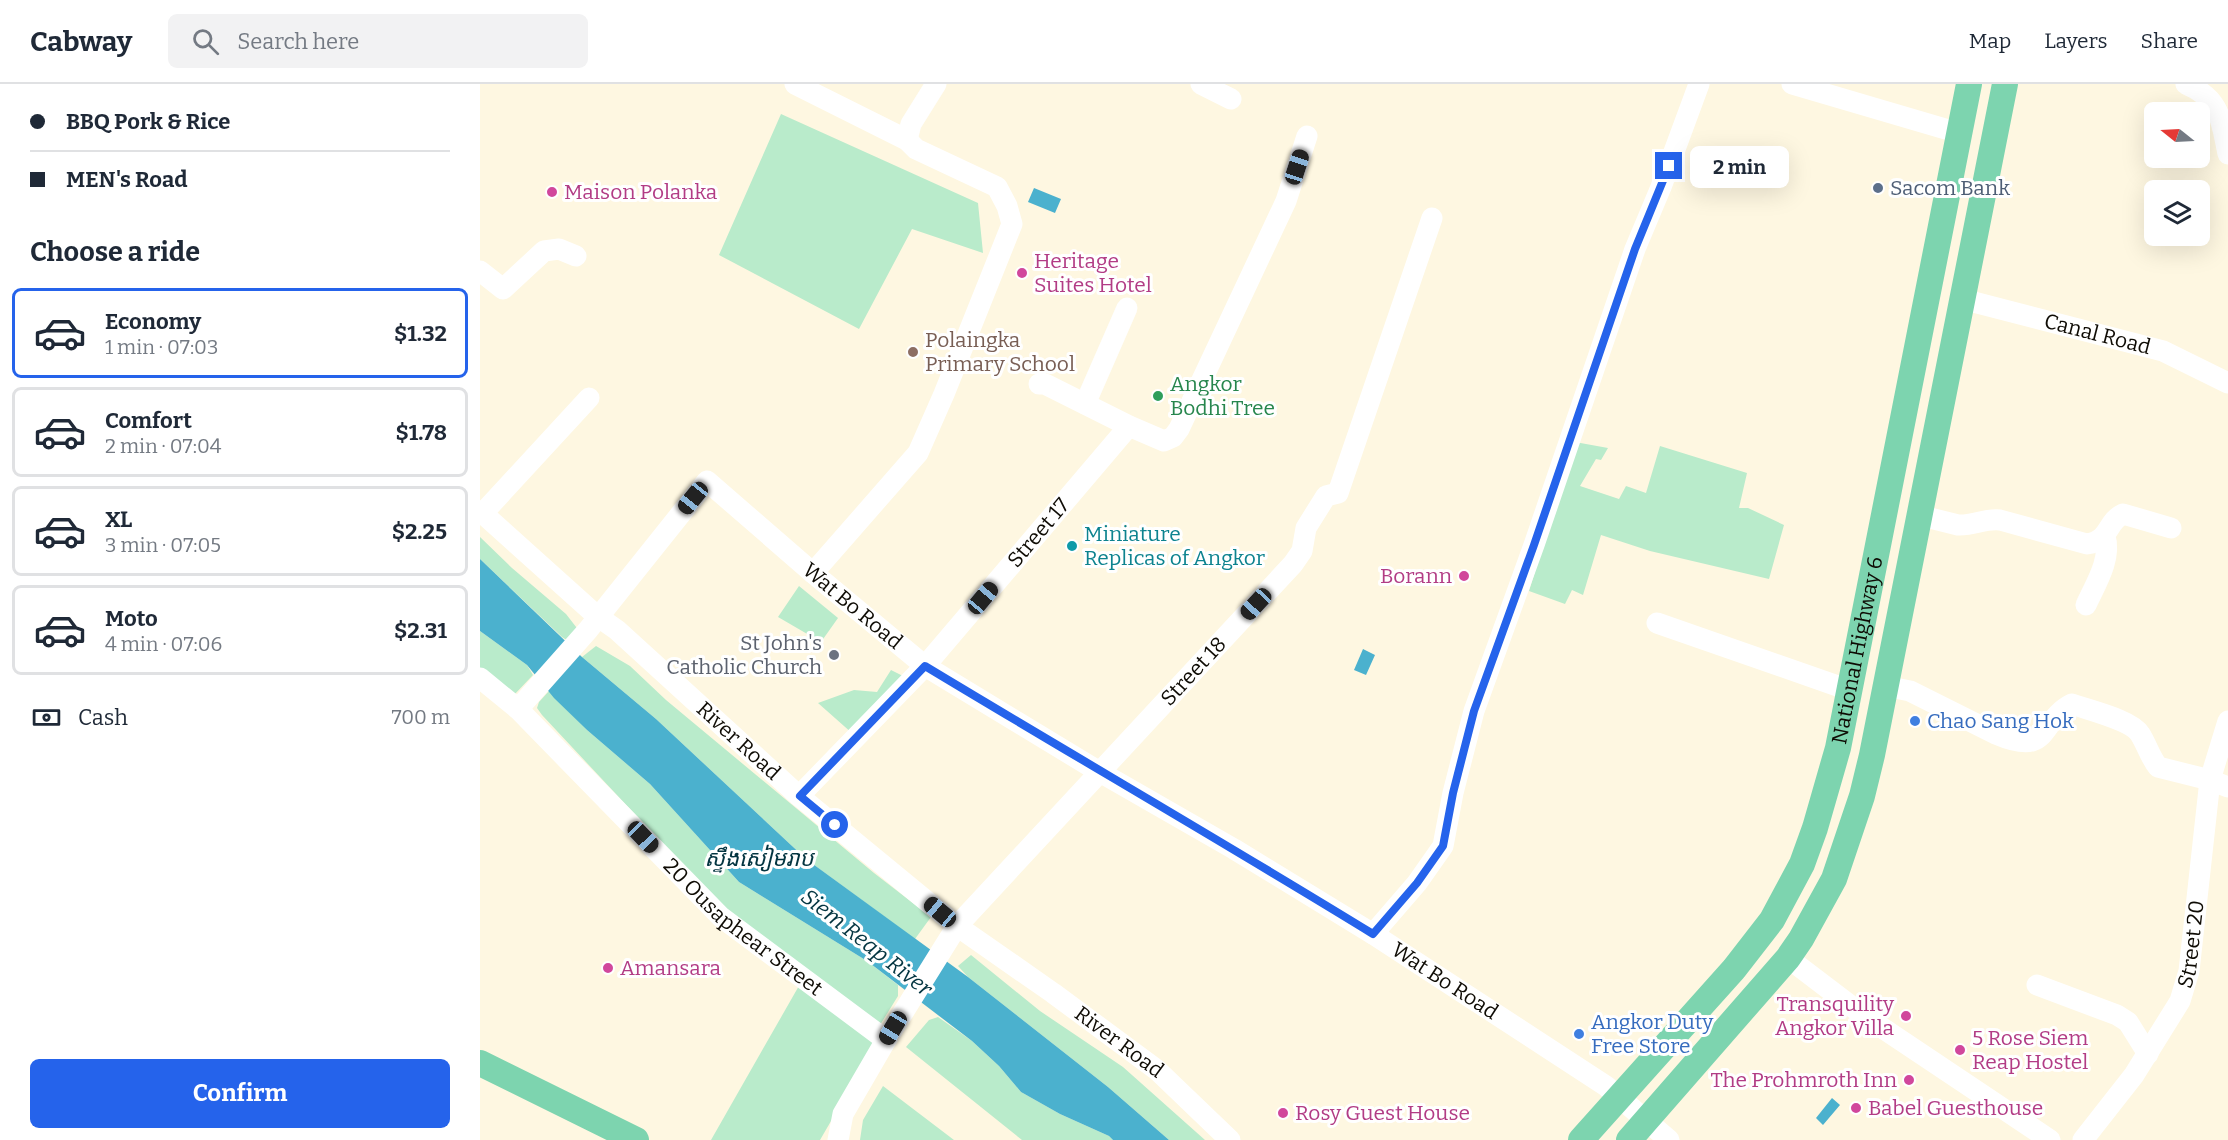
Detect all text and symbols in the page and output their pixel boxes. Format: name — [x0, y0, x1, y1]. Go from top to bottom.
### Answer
search box — [168, 14, 588, 68]
text: Cabway — [30, 25, 132, 58]
icon: search — [189, 25, 222, 58]
text: Search here — [237, 28, 359, 55]
text: Map — [1969, 28, 2011, 54]
text: Layers — [2044, 28, 2108, 54]
text: Share — [2141, 28, 2198, 54]
north arrow — [2144, 102, 2210, 168]
map controls — [2144, 102, 2210, 246]
text: BBQ Pork & Rice — [66, 108, 230, 135]
callout: 2 min — [1690, 145, 1789, 187]
car — [1283, 147, 1311, 187]
route end — [1655, 152, 1682, 179]
text: 2 min — [1713, 155, 1766, 179]
text: MEN's Road — [66, 166, 188, 193]
place label: Sacom Bank — [1890, 175, 2010, 201]
place label: Maison Polanka — [564, 179, 718, 205]
button: layers — [2144, 180, 2210, 246]
marker: Sacom Bank — [1871, 181, 1885, 195]
marker: Maison Polanka — [545, 185, 559, 199]
text: Choose a ride — [30, 236, 200, 268]
place label: Heritage Suites Hotel — [1034, 248, 1152, 298]
marker: Heritage Suites Hotel — [1015, 266, 1029, 280]
icon: car — [33, 306, 87, 360]
text: Economy — [105, 308, 201, 335]
street label: Canal Road — [2041, 308, 2154, 360]
text: $1.32 — [394, 320, 447, 347]
place label: Polaingka Primary School — [925, 327, 1075, 377]
text: 1 min · 07:03 — [105, 335, 218, 359]
marker: Polaingka Primary School — [906, 345, 920, 359]
place label: Angkor Bodhi Tree — [1170, 371, 1275, 421]
marker: Angkor Bodhi Tree — [1151, 389, 1165, 403]
icon: car — [33, 405, 87, 459]
text: Comfort — [105, 407, 192, 434]
text: $1.78 — [395, 419, 447, 446]
text: 2 min · 07:04 — [105, 434, 221, 458]
car — [675, 478, 711, 518]
street label: Street 17 — [1002, 493, 1075, 573]
icon: car — [33, 504, 87, 558]
text: XL — [105, 506, 132, 533]
text: $2.25 — [392, 518, 447, 545]
place label: Miniature Replicas of Angkor — [1084, 521, 1265, 571]
text: 3 min · 07:05 — [105, 533, 221, 557]
marker: Miniature Replicas of Angkor — [1065, 539, 1079, 553]
street label: National Highway 6 — [1826, 554, 1888, 746]
street label: Wat Bo Road — [797, 557, 908, 655]
place label: Borann — [1380, 563, 1452, 589]
marker: Borann — [1457, 569, 1471, 583]
car — [965, 578, 1001, 618]
car — [1237, 585, 1275, 623]
icon: car — [33, 603, 87, 657]
text: Moto — [105, 605, 158, 632]
text: $2.31 — [394, 617, 447, 644]
place label: St John's Catholic Church — [666, 630, 822, 680]
street label: Street 18 — [1155, 631, 1232, 711]
text: 4 min · 07:06 — [105, 632, 222, 656]
marker: St John's Catholic Church — [827, 648, 841, 662]
street label: River Road — [691, 696, 786, 786]
icon: cash — [30, 701, 63, 734]
text: Cash — [78, 704, 128, 731]
text: 700 m — [392, 705, 450, 729]
place label: Chao Sang Hok — [1927, 708, 2074, 734]
marker: Chao Sang Hok — [1908, 714, 1922, 728]
route start — [821, 811, 848, 838]
car — [624, 818, 662, 856]
water label: ស្ទឹងសៀមរាប — [705, 844, 815, 873]
street label: 20 Ousaphear Street — [658, 853, 828, 1002]
water label: Siem Reap River — [796, 883, 938, 1003]
car — [920, 894, 960, 930]
street label: Street 20 — [2172, 899, 2210, 991]
street label: Wat Bo Road — [1387, 937, 1503, 1025]
place label: Amansara — [620, 955, 721, 981]
marker: Amansara — [601, 961, 615, 975]
place label: Transquility Angkor Villa — [1775, 991, 1895, 1041]
street label: River Road — [1069, 1000, 1169, 1084]
car — [876, 1008, 910, 1048]
place label: Angkor Duty Free Store — [1591, 1009, 1714, 1059]
marker: Transquility Angkor Villa — [1899, 1009, 1913, 1023]
place label: 5 Rose Siem Reap Hostel — [1972, 1025, 2088, 1075]
marker: Angkor Duty Free Store — [1572, 1027, 1586, 1041]
marker: 5 Rose Siem Reap Hostel — [1953, 1043, 1967, 1057]
button: Confirm — [30, 1059, 450, 1128]
place label: The Prohmroth Inn — [1710, 1067, 1897, 1093]
marker: The Prohmroth Inn — [1902, 1073, 1916, 1087]
place label: Babel Guesthouse — [1868, 1095, 2043, 1121]
place label: Rosy Guest House — [1295, 1100, 1470, 1126]
marker: Babel Guesthouse — [1849, 1101, 1863, 1115]
marker: Rosy Guest House — [1276, 1106, 1290, 1120]

